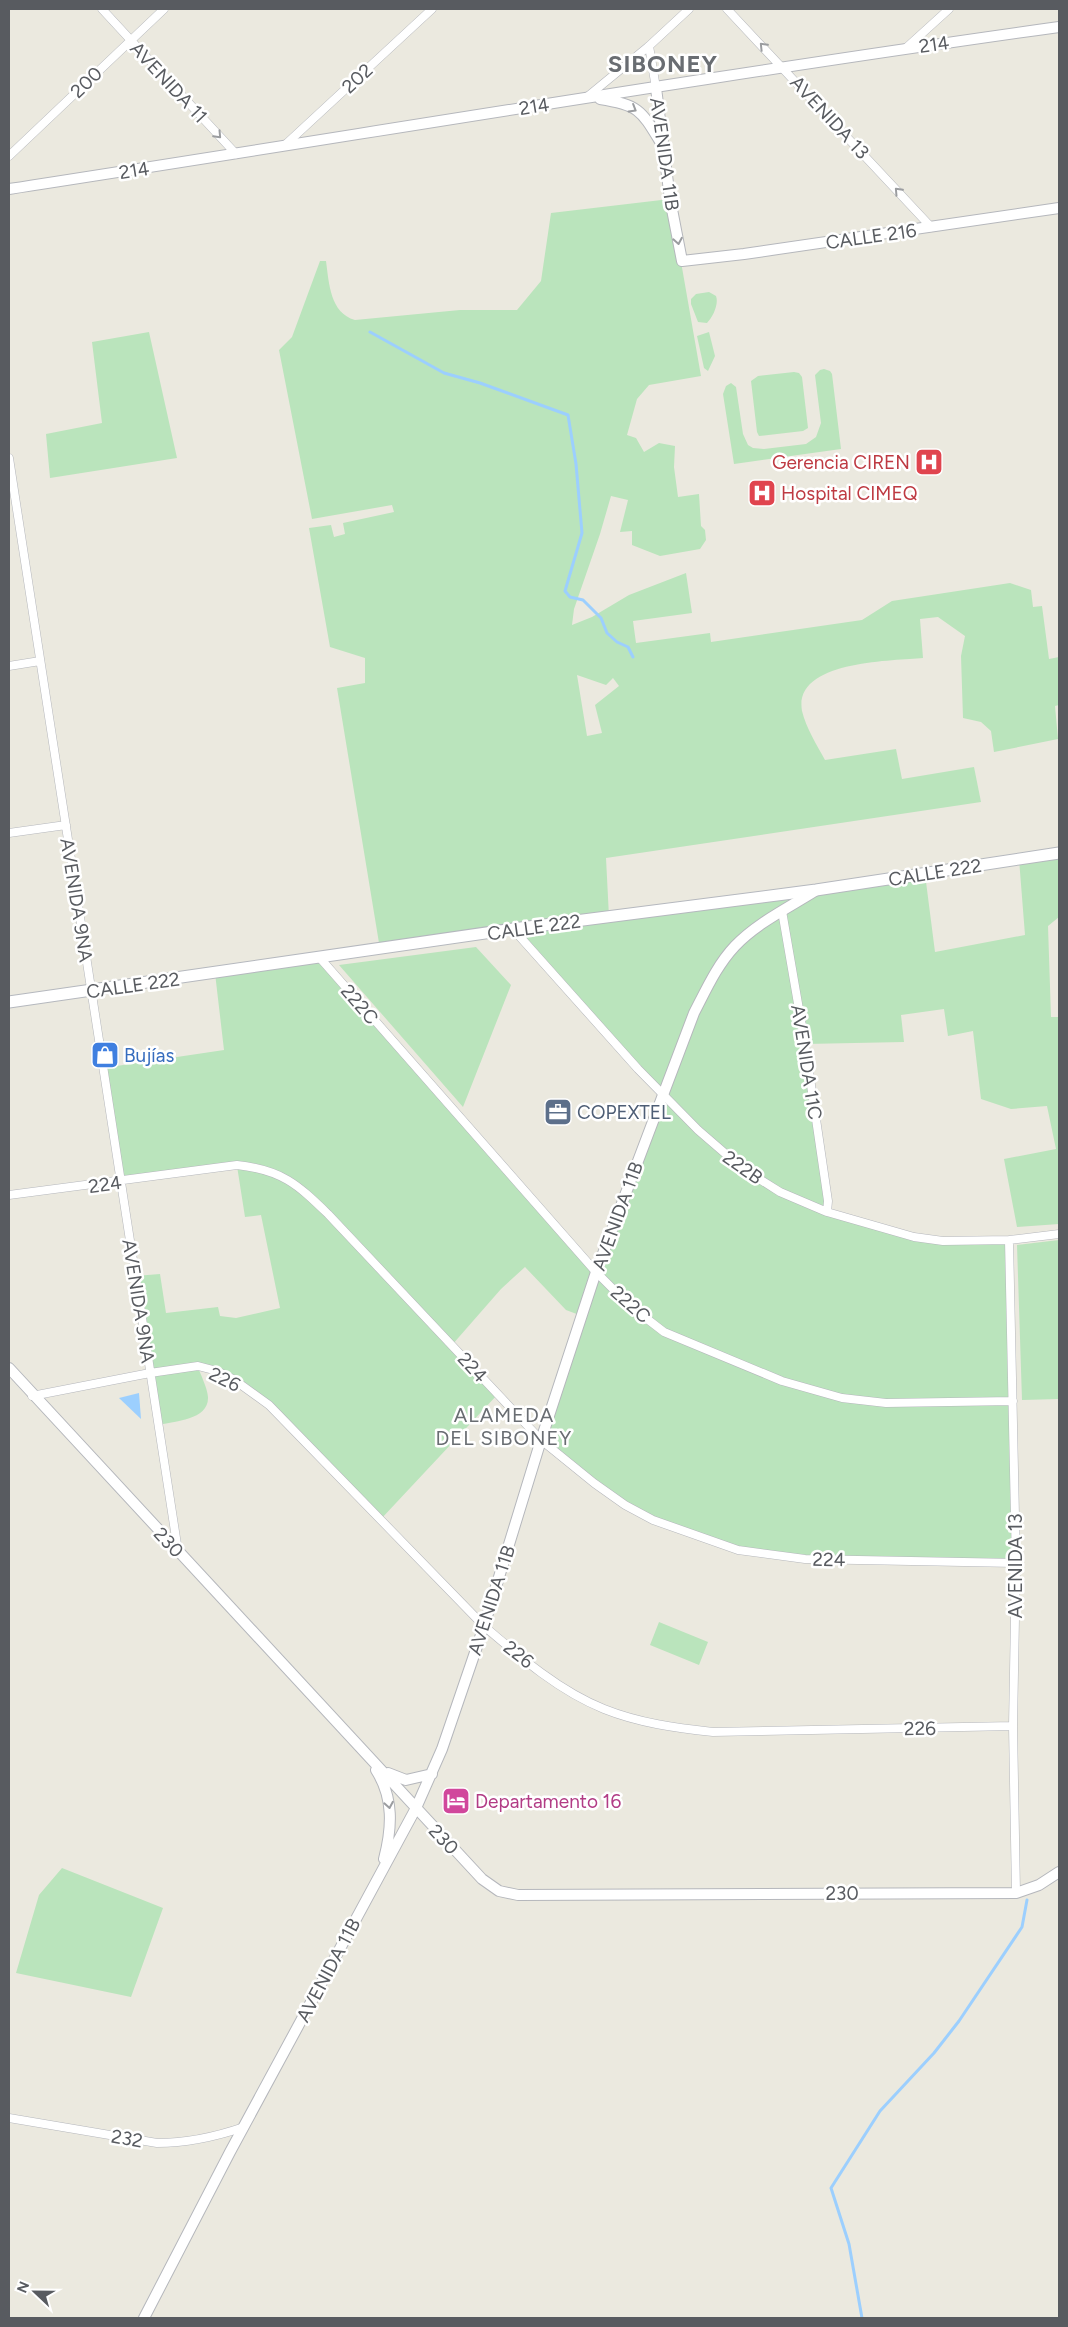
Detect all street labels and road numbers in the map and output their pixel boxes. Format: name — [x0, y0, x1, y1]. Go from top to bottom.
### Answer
street label: 214 — [917, 31, 951, 58]
street label: AVENIDA 11 — [125, 37, 212, 128]
street label: 202 — [337, 59, 377, 98]
street label: 200 — [66, 62, 107, 103]
street label: AVENIDA 13 — [785, 71, 874, 164]
street label: 214 — [517, 93, 551, 120]
street label: AVENIDA 11B — [645, 96, 684, 212]
street label: 214 — [117, 157, 151, 184]
street label: CALLE 216 — [824, 219, 918, 254]
street label: AVENIDA 9NA — [55, 836, 98, 964]
street label: CALLE 222 — [887, 854, 983, 891]
street label: CALLE 222 — [486, 910, 582, 945]
street label: CALLE 222 — [85, 968, 181, 1003]
street label: 222C — [336, 980, 383, 1029]
street label: AVENIDA 11C — [786, 1003, 827, 1122]
street label: 222B — [718, 1146, 767, 1189]
street label: AVENIDA 11B — [587, 1159, 648, 1274]
street label: 224 — [87, 1171, 123, 1198]
street label: AVENIDA 9NA — [117, 1237, 160, 1365]
street label: 222C — [606, 1281, 656, 1328]
street label: 224 — [453, 1347, 492, 1387]
street label: 226 — [205, 1362, 244, 1397]
street label: AVENIDA 13 — [1004, 1513, 1027, 1619]
street label: 230 — [149, 1522, 188, 1562]
street label: AVENIDA 11B — [463, 1542, 520, 1658]
street label: 224 — [812, 1548, 846, 1571]
street label: 226 — [499, 1635, 539, 1673]
street label: 226 — [904, 1717, 936, 1740]
street label: 230 — [424, 1819, 463, 1859]
street label: 230 — [825, 1882, 859, 1905]
street label: AVENIDA 11B — [291, 1914, 365, 2026]
street label: 232 — [109, 2124, 144, 2153]

